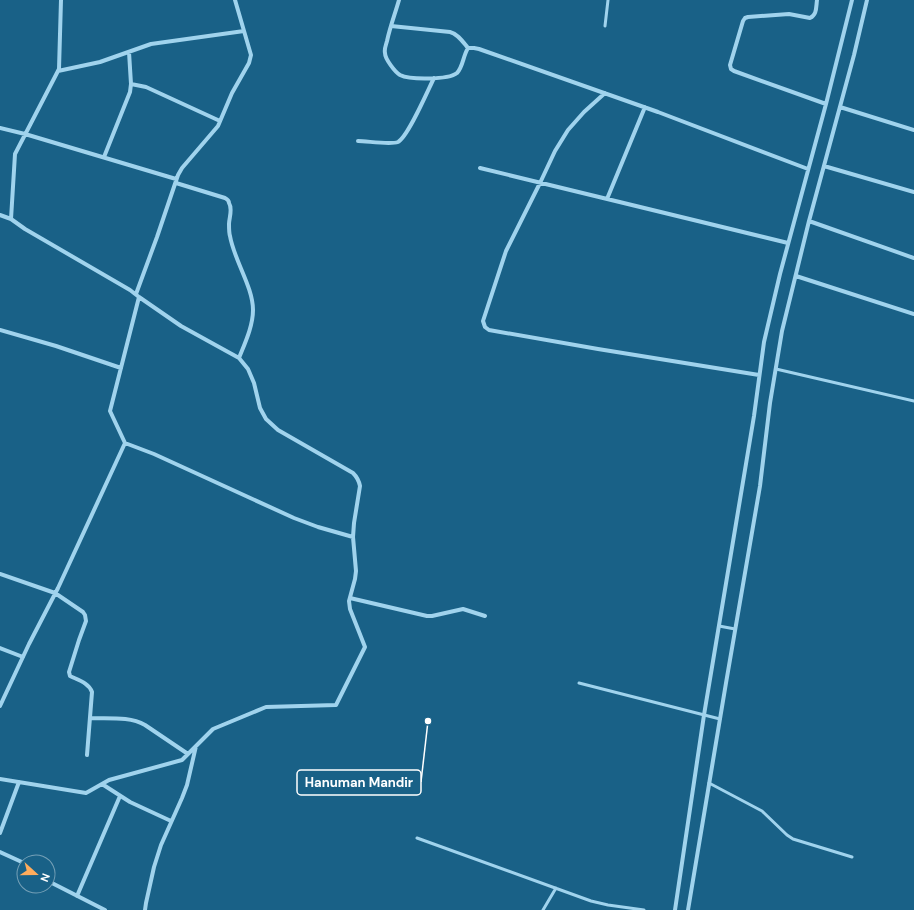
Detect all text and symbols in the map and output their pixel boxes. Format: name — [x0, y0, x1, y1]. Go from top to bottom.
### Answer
callout: Hanuman Mandir — [297, 770, 421, 795]
text: Hanuman Mandir — [305, 774, 414, 791]
north arrow — [16, 854, 56, 894]
text: N — [37, 871, 53, 884]

